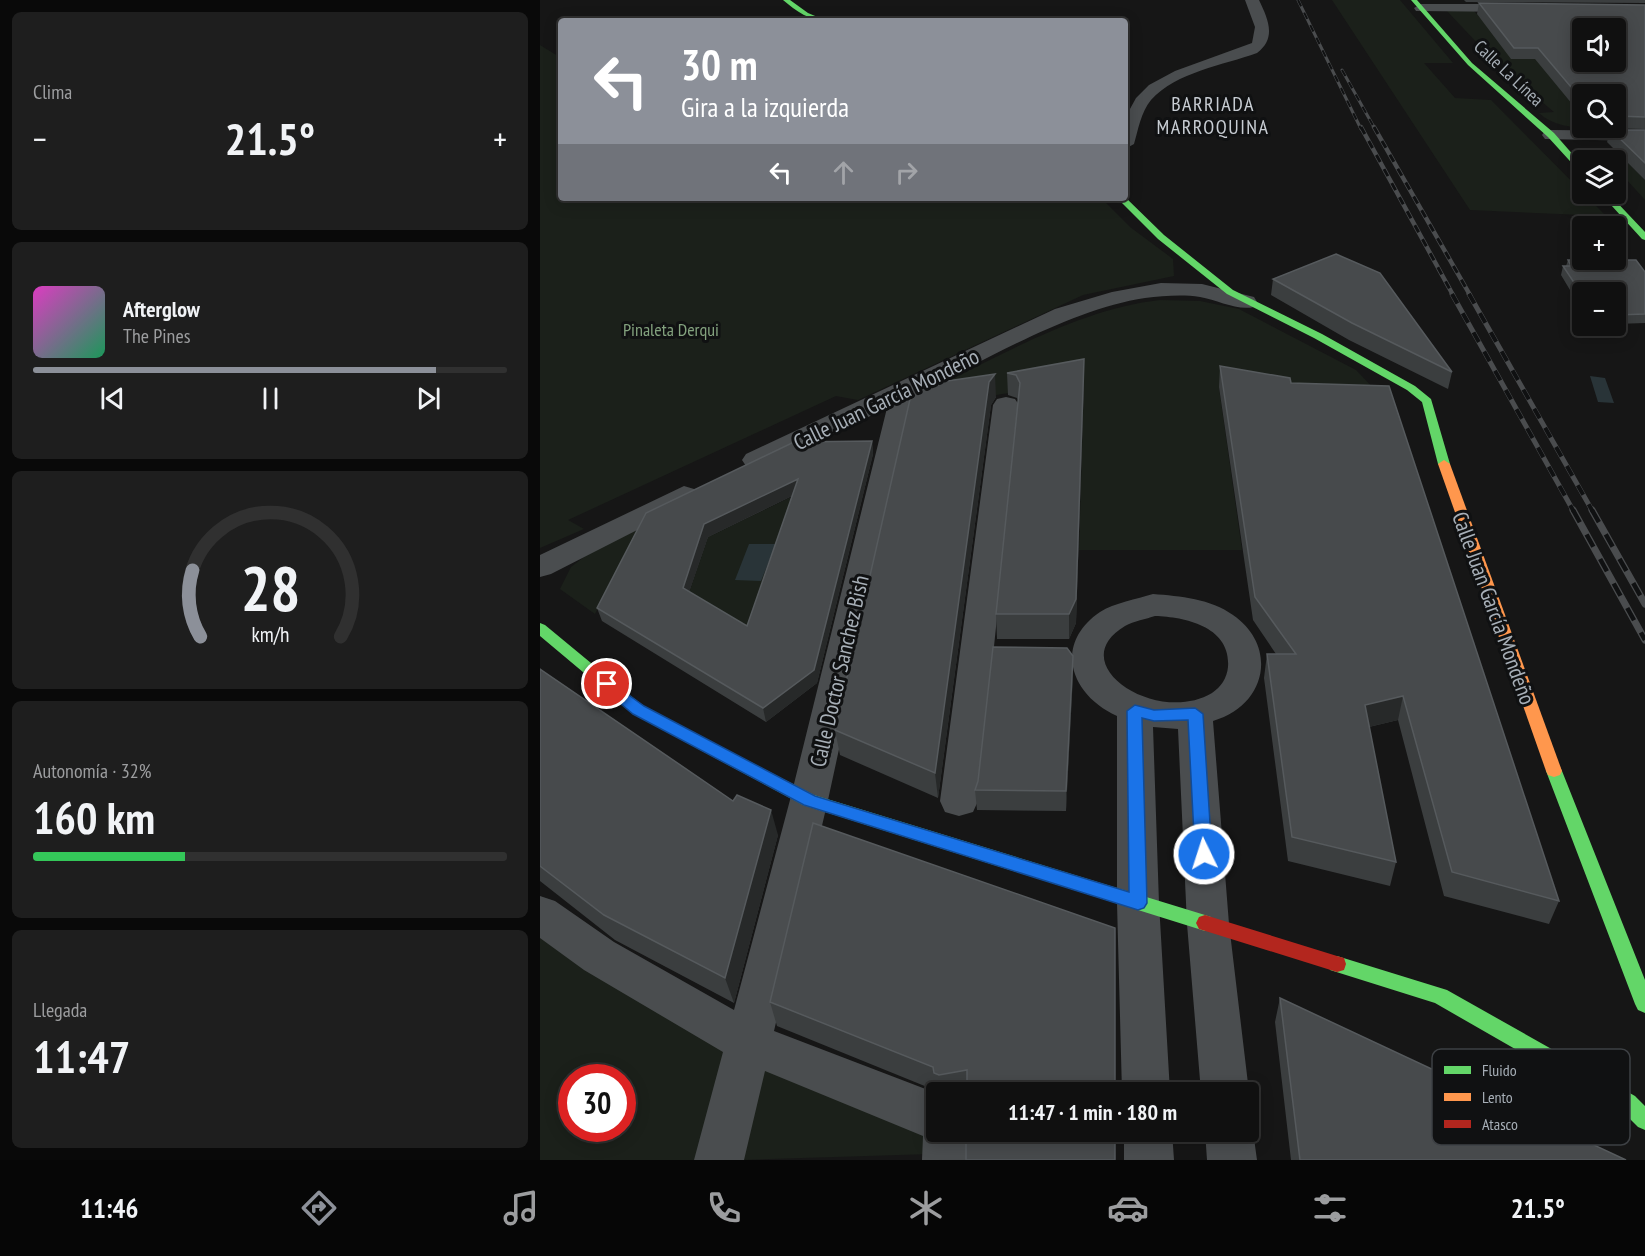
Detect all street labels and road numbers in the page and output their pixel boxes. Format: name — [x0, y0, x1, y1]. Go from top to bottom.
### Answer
street label: Calle La Línea — [1469, 35, 1549, 111]
street label: Calle Juan García Mondeño — [789, 342, 983, 456]
street label: Calle Juan García Mondeño — [1446, 508, 1542, 708]
street label: Calle Doctor Sanchez Bish — [803, 572, 875, 770]

